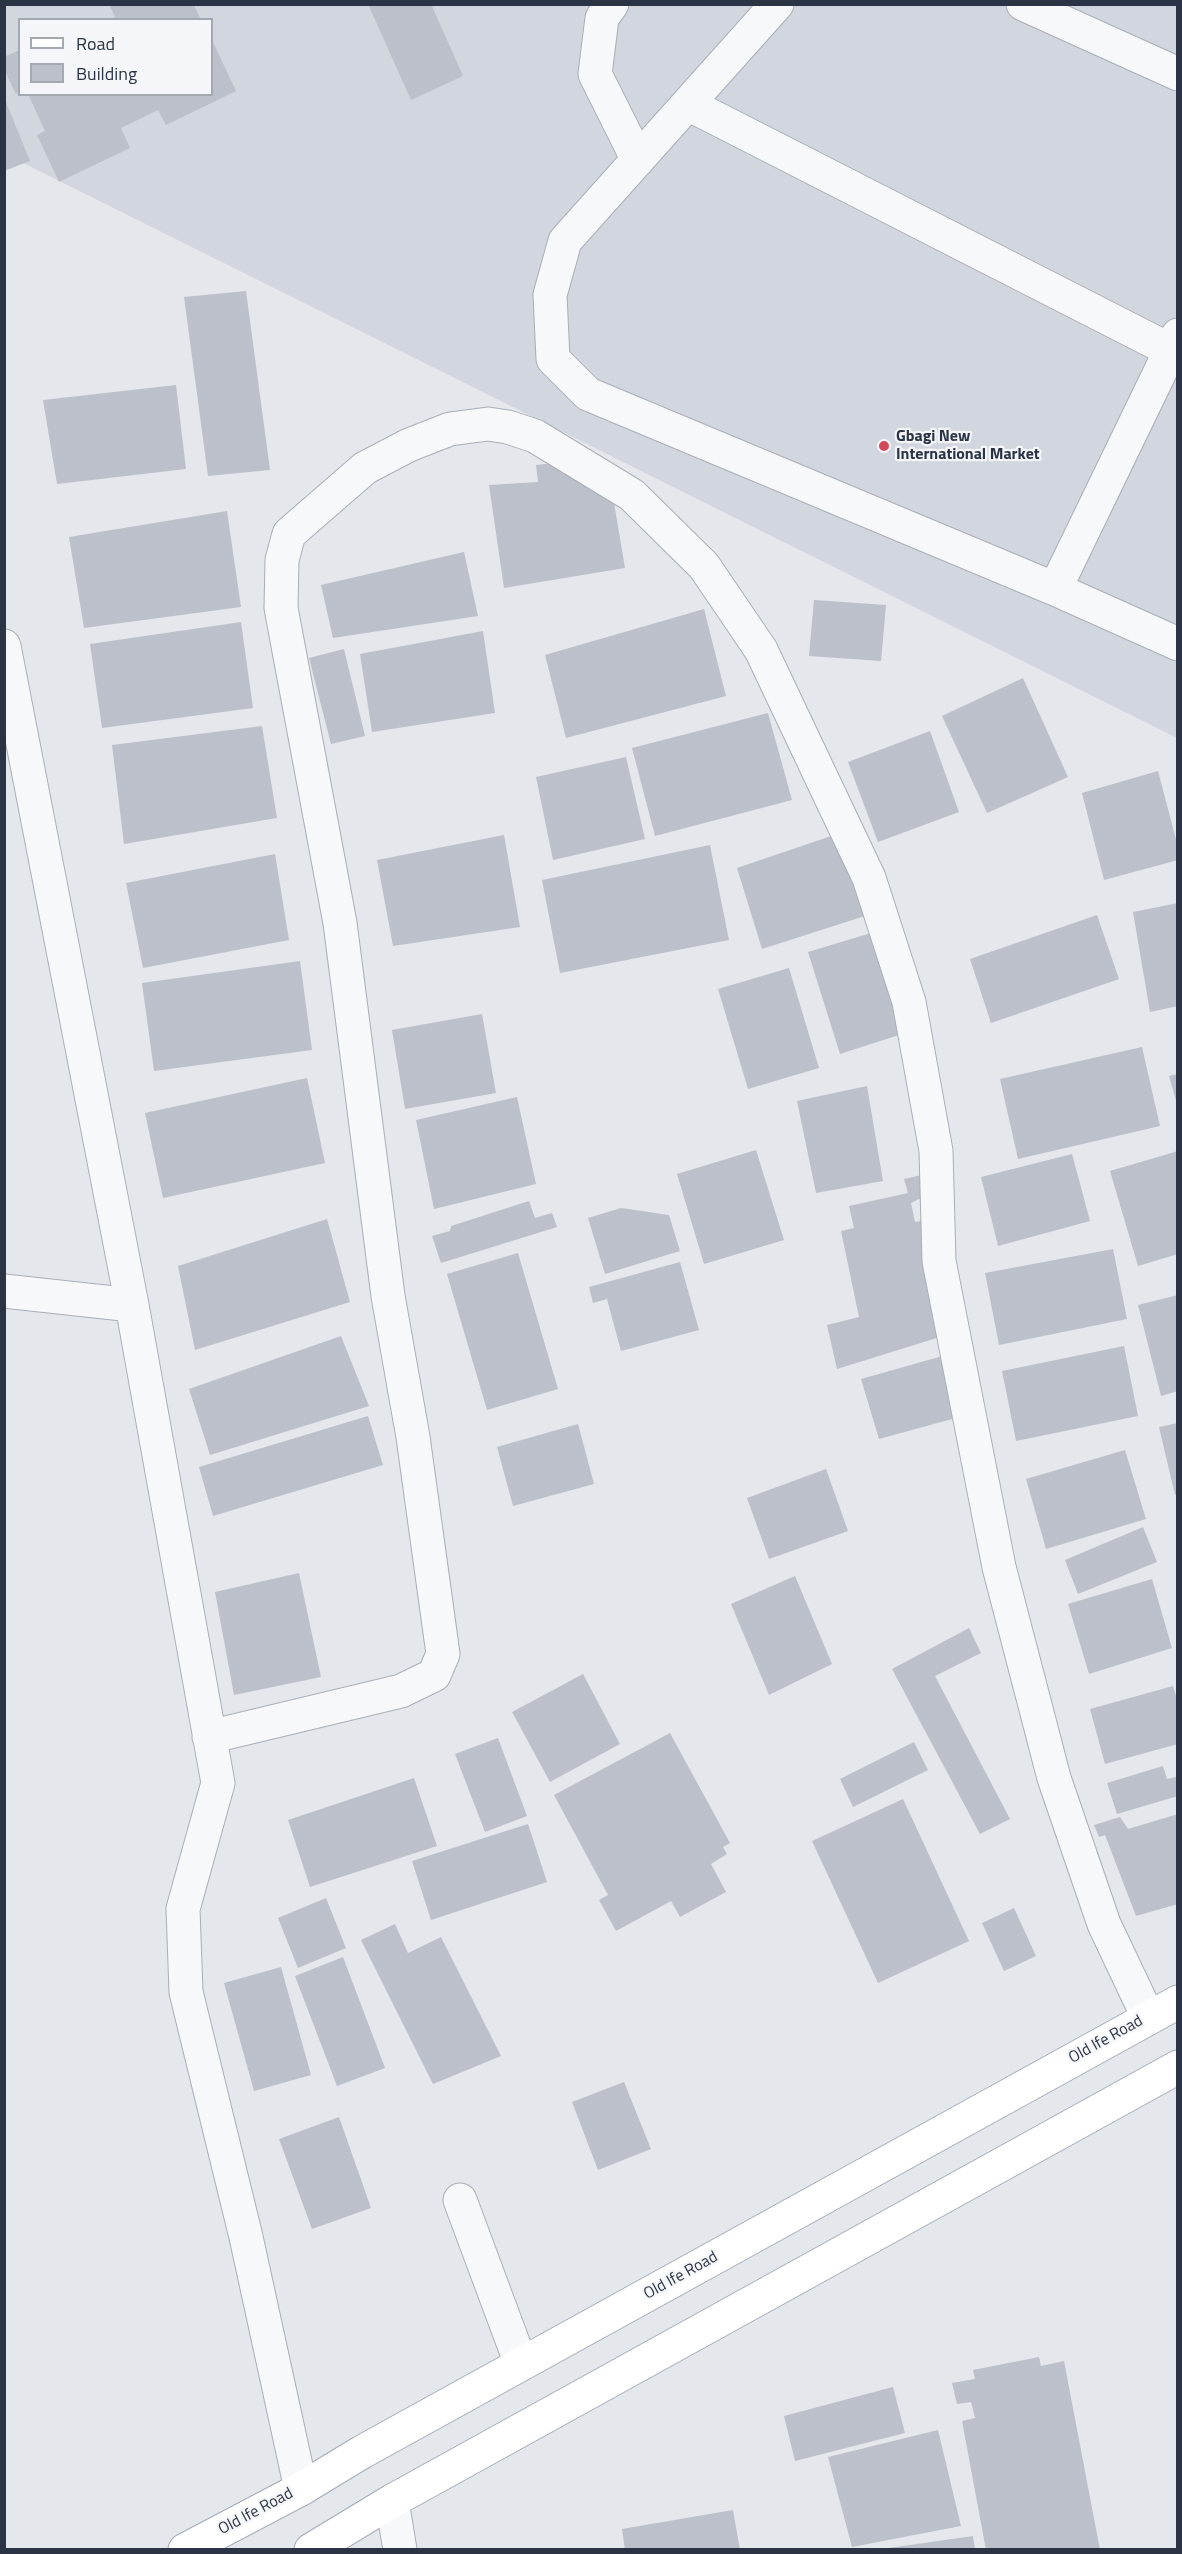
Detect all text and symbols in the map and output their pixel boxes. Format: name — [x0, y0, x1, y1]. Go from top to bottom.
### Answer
legend — [18, 18, 213, 96]
text: Road — [76, 30, 115, 57]
text: Building — [76, 60, 137, 87]
place label: Gbagi New International Market — [896, 427, 1040, 465]
marker: Gbagi New International Market — [877, 439, 891, 453]
street label: Old Ife Road — [1066, 2012, 1146, 2068]
street label: Old Ife Road — [641, 2248, 721, 2304]
street label: Old Ife Road — [215, 2484, 297, 2540]

